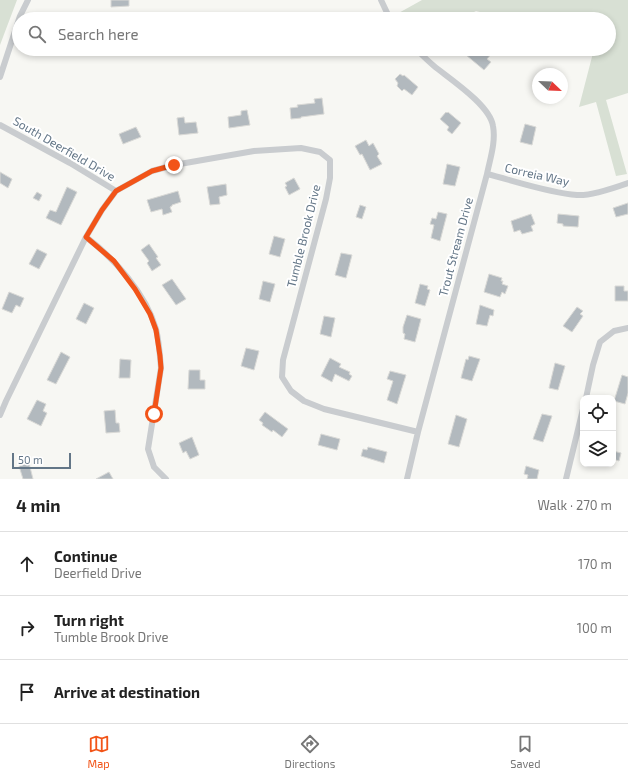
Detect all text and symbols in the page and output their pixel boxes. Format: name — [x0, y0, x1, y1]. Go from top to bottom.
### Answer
search box — [12, 12, 616, 56]
icon: search — [26, 23, 48, 45]
text: Search here — [58, 25, 139, 43]
north arrow — [532, 68, 568, 104]
street label: South Deerfield Drive — [11, 113, 118, 183]
route end — [165, 156, 183, 174]
street label: Correia Way — [504, 160, 571, 188]
street label: Tumble Brook Drive — [283, 183, 323, 289]
street label: Trout Stream Drive — [435, 196, 475, 298]
map controls — [580, 395, 616, 467]
button: locate — [580, 395, 616, 431]
route start — [145, 405, 163, 423]
button: layers — [580, 431, 616, 467]
scale bar — [12, 451, 71, 470]
text: 50 m — [18, 453, 43, 466]
text: 4 min — [16, 495, 60, 515]
text: Walk · 270 m — [537, 497, 612, 513]
text: Continue — [54, 547, 117, 565]
icon: ahead — [16, 553, 38, 575]
text: 170 m — [578, 556, 612, 572]
text: Deerfield Drive — [54, 565, 142, 581]
text: Turn right — [54, 611, 124, 629]
icon: right — [16, 617, 38, 639]
text: 100 m — [577, 620, 612, 636]
text: Tumble Brook Drive — [54, 629, 168, 645]
icon: arrive — [16, 681, 38, 703]
text: Arrive at destination — [54, 683, 200, 701]
tab: Map — [88, 733, 110, 770]
tab: Directions — [285, 733, 335, 770]
tab: Saved — [510, 733, 541, 770]

